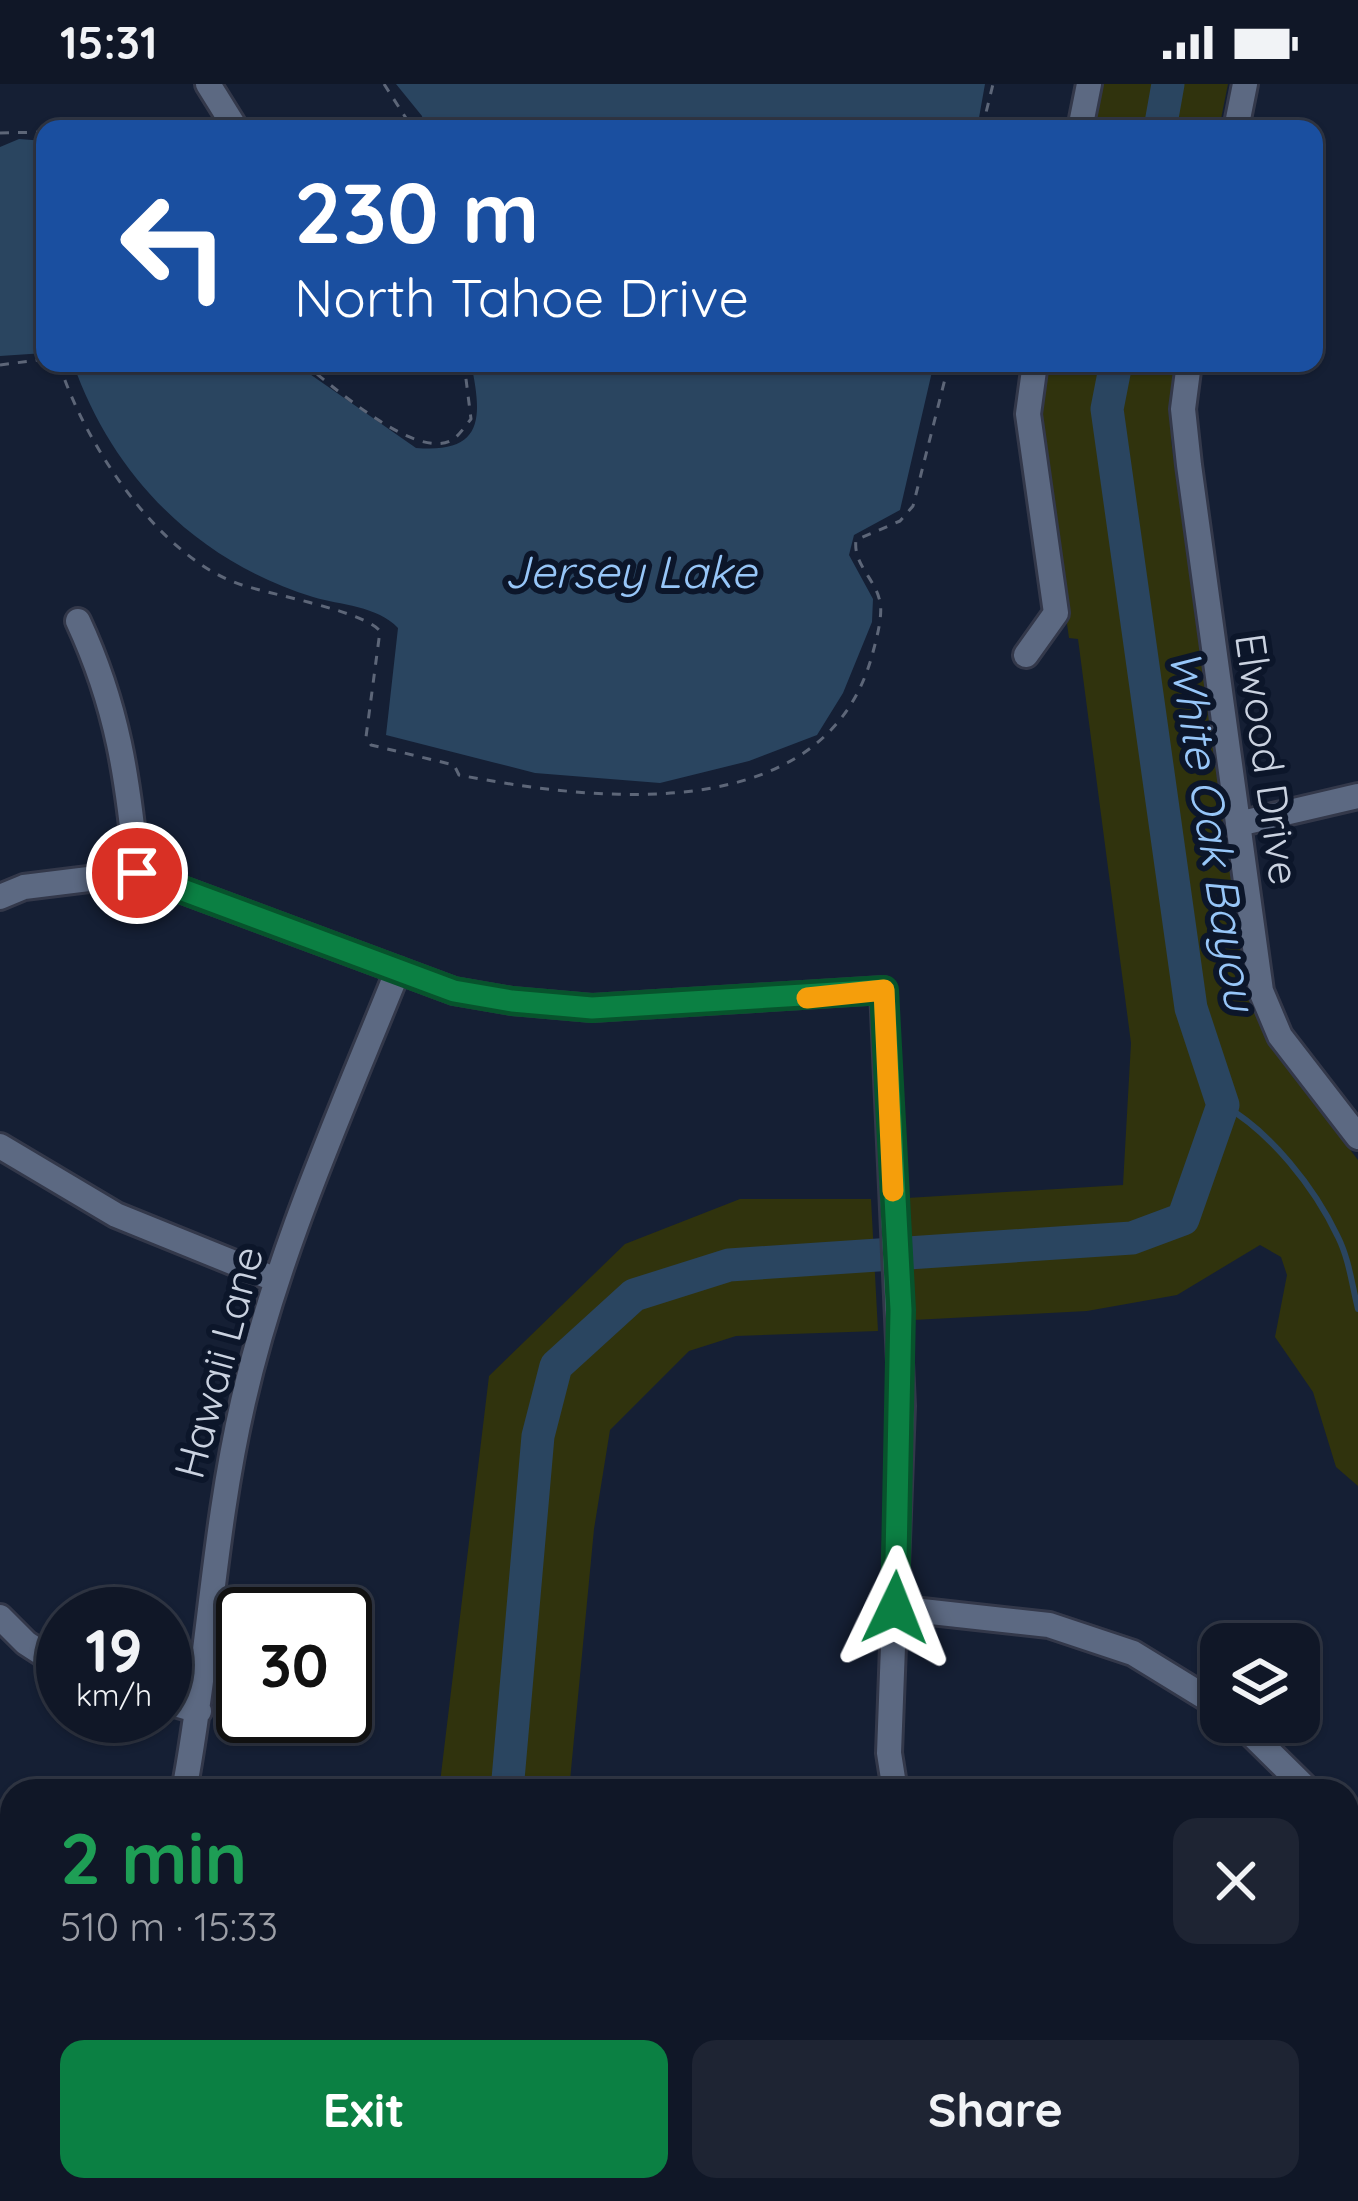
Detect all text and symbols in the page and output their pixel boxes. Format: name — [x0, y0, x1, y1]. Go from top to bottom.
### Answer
text: 15:31 — [60, 14, 157, 70]
text: 230 m — [294, 159, 539, 264]
icon: left — [96, 168, 252, 324]
text: North Tahoe Drive — [294, 263, 749, 331]
water label: Jersey Lake — [504, 543, 758, 599]
street label: Elwood Drive — [1224, 630, 1312, 888]
water label: White Oak Bayou — [1158, 646, 1271, 1017]
pin — [86, 822, 188, 924]
icon: arrive — [104, 840, 170, 906]
street label: Hawaii Lane — [162, 1240, 274, 1484]
position arrow — [832, 1545, 958, 1671]
speed limit sign: 30 — [216, 1587, 372, 1743]
text: 19 — [85, 1612, 143, 1687]
map controls — [1200, 1623, 1320, 1743]
button: layers — [1200, 1623, 1320, 1743]
text: km/h — [76, 1676, 152, 1714]
text: 2 min — [60, 1812, 247, 1902]
button: close — [1173, 1818, 1299, 1944]
text: 510 m · 15:33 — [60, 1902, 278, 1951]
button: Exit — [60, 2040, 668, 2178]
button: Share — [692, 2040, 1299, 2178]

